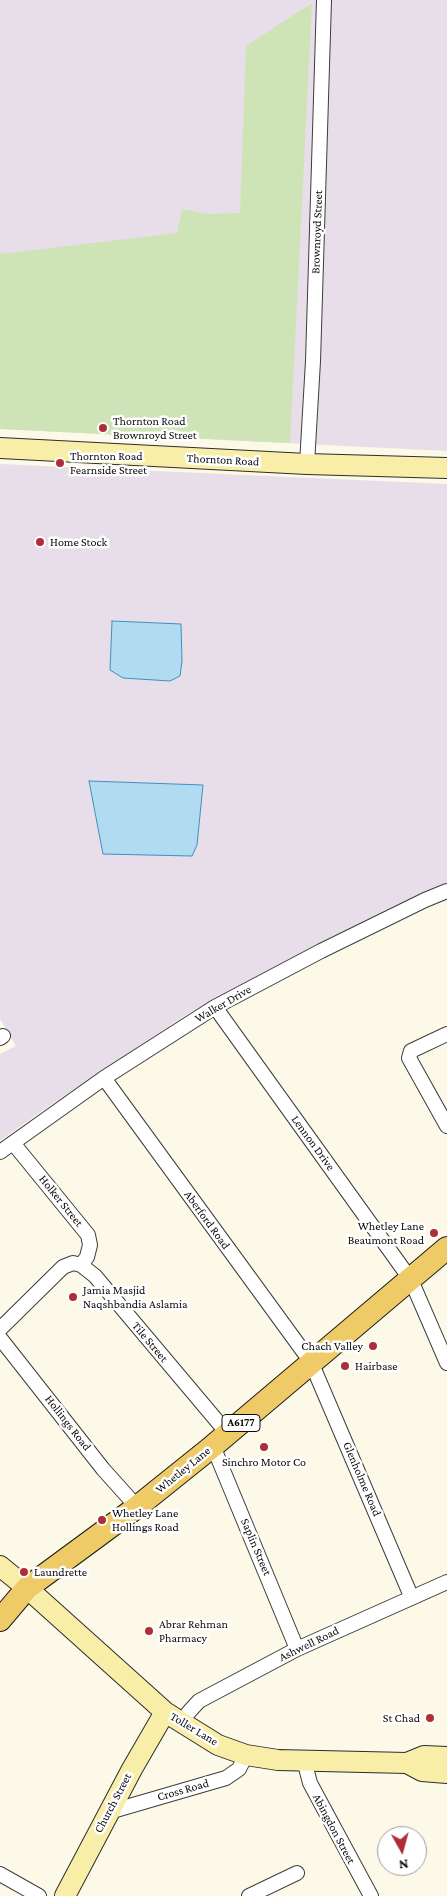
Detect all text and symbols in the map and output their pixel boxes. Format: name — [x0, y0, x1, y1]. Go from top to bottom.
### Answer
street label: Brownroyd Street — [308, 190, 326, 274]
place label: Thornton Road Brownroyd Street — [113, 414, 197, 442]
marker: Thornton Road Brownroyd Street — [97, 422, 109, 434]
place label: Thornton Road Fearnside Street — [70, 449, 147, 477]
street label: Thornton Road — [186, 451, 260, 469]
marker: Thornton Road Fearnside Street — [54, 457, 66, 469]
place label: Home Stock — [50, 535, 107, 549]
marker: Home Stock — [34, 536, 46, 548]
street label: Walker Drive — [192, 982, 254, 1026]
street label: Lennon Drive — [288, 1113, 338, 1173]
street label: Holker Street — [36, 1172, 86, 1230]
street label: Aberford Road — [181, 1188, 233, 1252]
place label: Whetley Lane Beaumont Road — [348, 1219, 424, 1247]
marker: Whetley Lane Beaumont Road — [428, 1227, 440, 1239]
place label: Jamia Masjid Naqshbandia Aslamia — [83, 1283, 188, 1311]
marker: Jamia Masjid Naqshbandia Aslamia — [67, 1291, 79, 1303]
street label: Tile Street — [129, 1319, 171, 1365]
place label: Chach Valley — [301, 1339, 363, 1353]
marker: Chach Valley — [367, 1340, 379, 1352]
place label: Hairbase — [355, 1359, 397, 1373]
marker: Hairbase — [339, 1360, 351, 1372]
street label: Hollings Road — [42, 1392, 94, 1454]
road number: A6177 — [222, 1415, 260, 1432]
street label: Glenholme Road — [340, 1440, 384, 1518]
marker: Sinchro Motor Co — [258, 1441, 270, 1453]
street label: Whetley Lane — [153, 1444, 213, 1496]
place label: Sinchro Motor Co — [222, 1455, 306, 1469]
place label: Whetley Lane Hollings Road — [112, 1506, 179, 1534]
marker: Whetley Lane Hollings Road — [96, 1514, 108, 1526]
street label: Saplin Street — [238, 1516, 274, 1578]
place label: Laundrette — [34, 1565, 87, 1579]
marker: Laundrette — [18, 1566, 30, 1578]
place label: Abrar Rehman Pharmacy — [159, 1617, 228, 1645]
street label: Ashwell Road — [277, 1623, 341, 1665]
marker: Abrar Rehman Pharmacy — [143, 1625, 155, 1637]
street label: Toller Lane — [167, 1709, 221, 1749]
place label: St Chad — [383, 1711, 420, 1725]
marker: St Chad — [424, 1712, 436, 1724]
street label: Church Street — [91, 1771, 135, 1835]
street label: Cross Road — [156, 1776, 210, 1804]
street label: Abingdon Street — [309, 1791, 359, 1867]
north arrow — [377, 1826, 427, 1876]
text: N — [398, 1856, 409, 1873]

